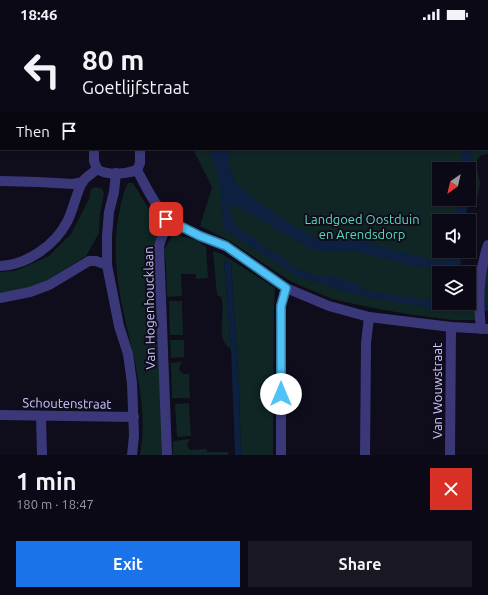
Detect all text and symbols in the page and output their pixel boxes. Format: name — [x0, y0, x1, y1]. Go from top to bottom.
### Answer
text: 18:46 — [20, 6, 58, 23]
icon: left — [16, 44, 68, 96]
text: 80 m — [82, 44, 144, 75]
text: Goetlijfstraat — [82, 77, 189, 97]
icon: arrive — [58, 120, 80, 142]
text: Then — [16, 123, 50, 140]
north arrow — [432, 162, 476, 206]
map controls — [432, 162, 476, 310]
pin — [149, 202, 183, 236]
icon: arrive — [155, 208, 177, 230]
park label: Landgoed Oostduin en Arendsdorp — [304, 212, 420, 241]
button: sound — [432, 214, 476, 258]
street label: Van Hogenhoucklaan — [141, 246, 157, 370]
button: layers — [432, 266, 476, 310]
street label: Van Wouwstraat — [430, 343, 444, 439]
position arrow — [260, 373, 302, 415]
street label: Schoutenstraat — [22, 395, 112, 411]
text: 1 min — [16, 468, 77, 495]
button: close — [430, 468, 472, 510]
text: 180 m · 18:47 — [16, 497, 94, 511]
button: Exit — [16, 541, 240, 587]
button: Share — [248, 541, 472, 587]

